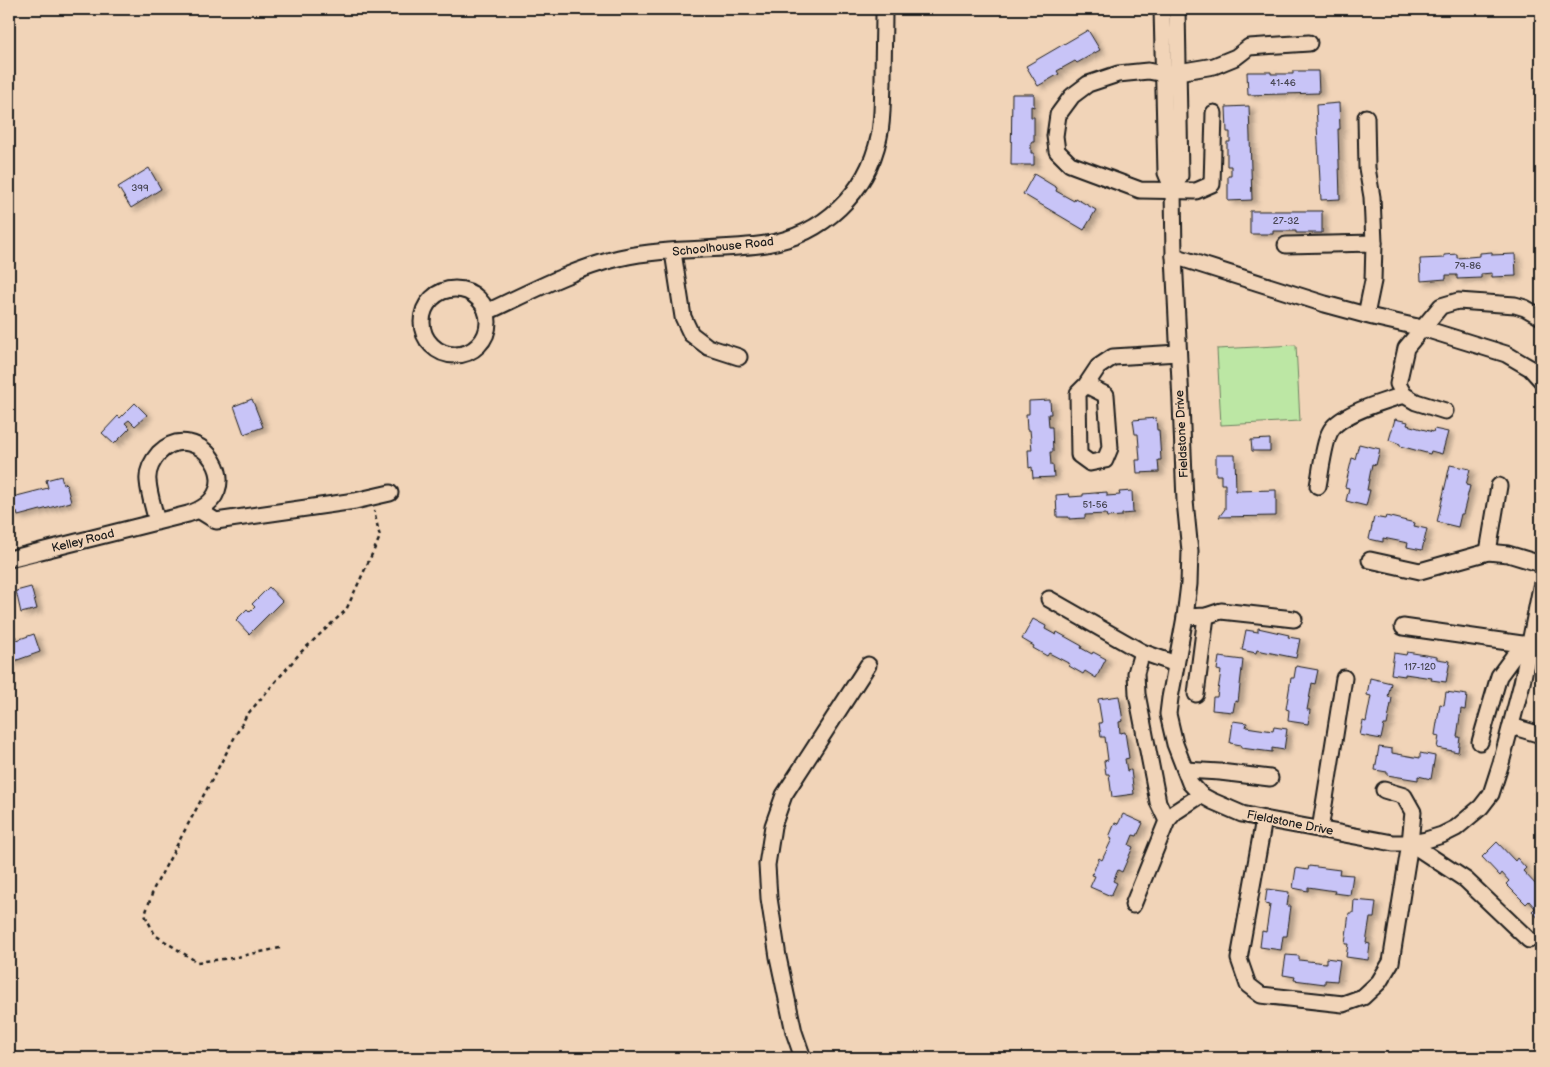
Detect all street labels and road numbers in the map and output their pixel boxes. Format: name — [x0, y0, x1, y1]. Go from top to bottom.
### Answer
street label: Schoolhouse Road — [672, 234, 775, 260]
street label: Fieldstone Drive — [1172, 390, 1192, 478]
street label: Kelley Road — [50, 526, 116, 556]
street label: Fieldstone Drive — [1245, 807, 1335, 839]

